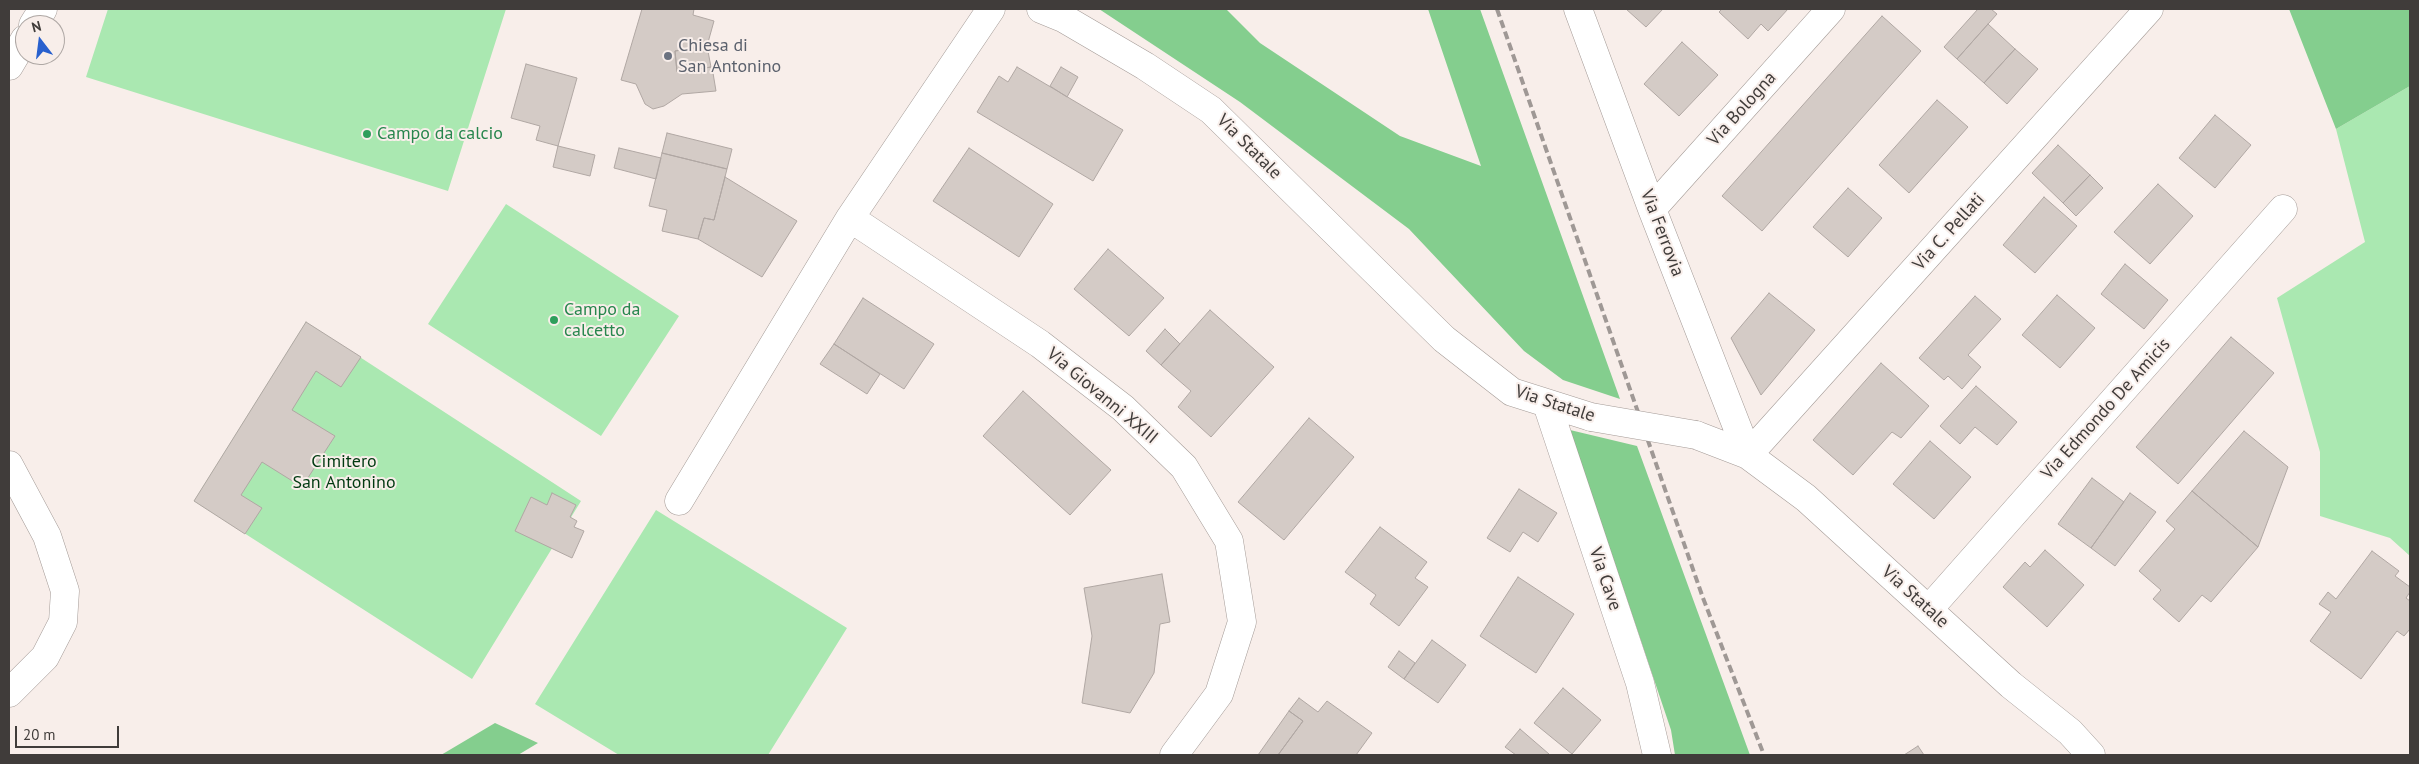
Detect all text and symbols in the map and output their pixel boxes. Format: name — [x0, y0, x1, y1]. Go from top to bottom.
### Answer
north arrow — [15, 15, 65, 65]
text: N — [30, 17, 43, 36]
place label: Chiesa di San Antonino — [678, 35, 781, 78]
marker: Chiesa di San Antonino — [662, 50, 674, 62]
street label: Via Bologna — [1703, 67, 1781, 151]
street label: Via Statale — [1212, 110, 1286, 184]
place label: Campo da calcio — [377, 123, 503, 145]
marker: Campo da calcio — [361, 128, 373, 140]
street label: Via Ferrovia — [1636, 186, 1688, 280]
street label: Via C. Pellati — [1909, 189, 1989, 275]
place label: Campo da calcetto — [564, 299, 640, 342]
marker: Campo da calcetto — [548, 314, 560, 326]
street label: Via Edmondo De Amicis — [2037, 334, 2175, 484]
street label: Via Giovanni XXIII — [1042, 343, 1162, 449]
street label: Via Statale — [1512, 381, 1598, 427]
park label: Cimitero San Antonino — [292, 451, 396, 494]
street label: Via Cave — [1584, 545, 1626, 613]
street label: Via Statale — [1877, 561, 1953, 633]
scale bar — [18, 716, 121, 748]
text: 20 m — [23, 725, 56, 744]

